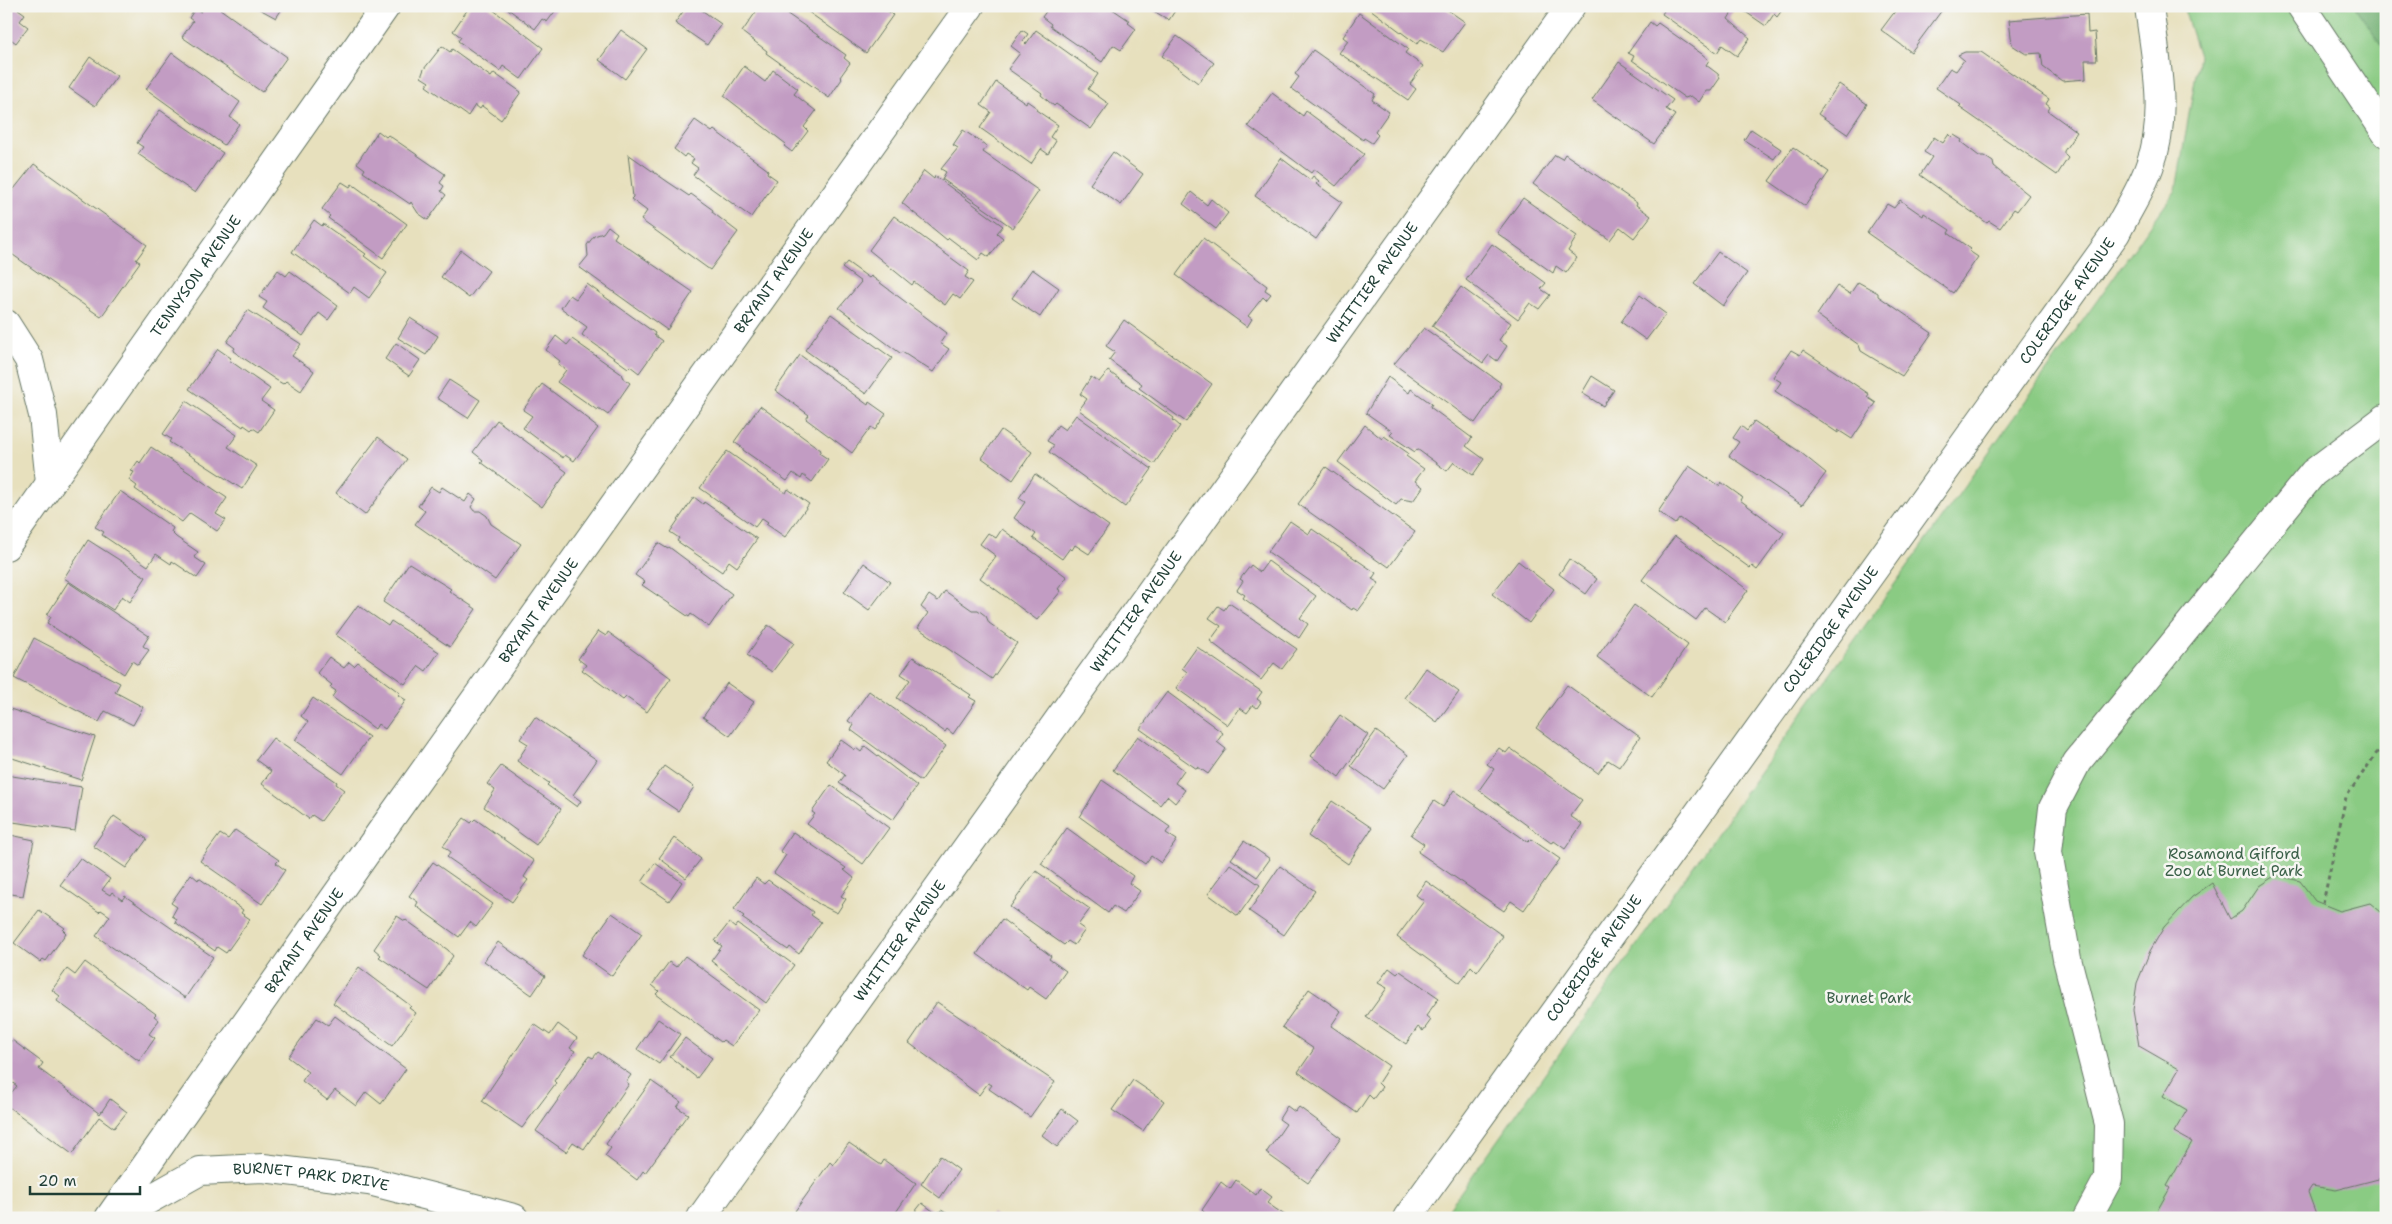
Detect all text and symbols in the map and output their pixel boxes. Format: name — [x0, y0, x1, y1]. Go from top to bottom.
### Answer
street label: TENNYSON AVENUE — [146, 211, 246, 341]
street label: WHITTIER AVENUE — [1322, 218, 1423, 348]
street label: BRYANT AVENUE — [730, 224, 818, 337]
street label: COLERIDGE AVENUE — [2015, 234, 2120, 368]
street label: WHITTIER AVENUE — [1086, 547, 1186, 677]
street label: BRYANT AVENUE — [494, 554, 583, 667]
street label: COLERIDGE AVENUE — [1778, 562, 1883, 697]
park label: Rosamond Gifford Zoo at Burnet Park — [2165, 844, 2303, 881]
street label: WHITTIER AVENUE — [849, 876, 950, 1006]
street label: BRYANT AVENUE — [260, 884, 348, 997]
street label: COLERIDGE AVENUE — [1542, 891, 1646, 1026]
park label: Burnet Park — [1826, 988, 1912, 1008]
street label: BURNET PARK DRIVE — [233, 1158, 391, 1196]
scale bar — [30, 1164, 140, 1196]
text: 20 m — [38, 1171, 77, 1191]

